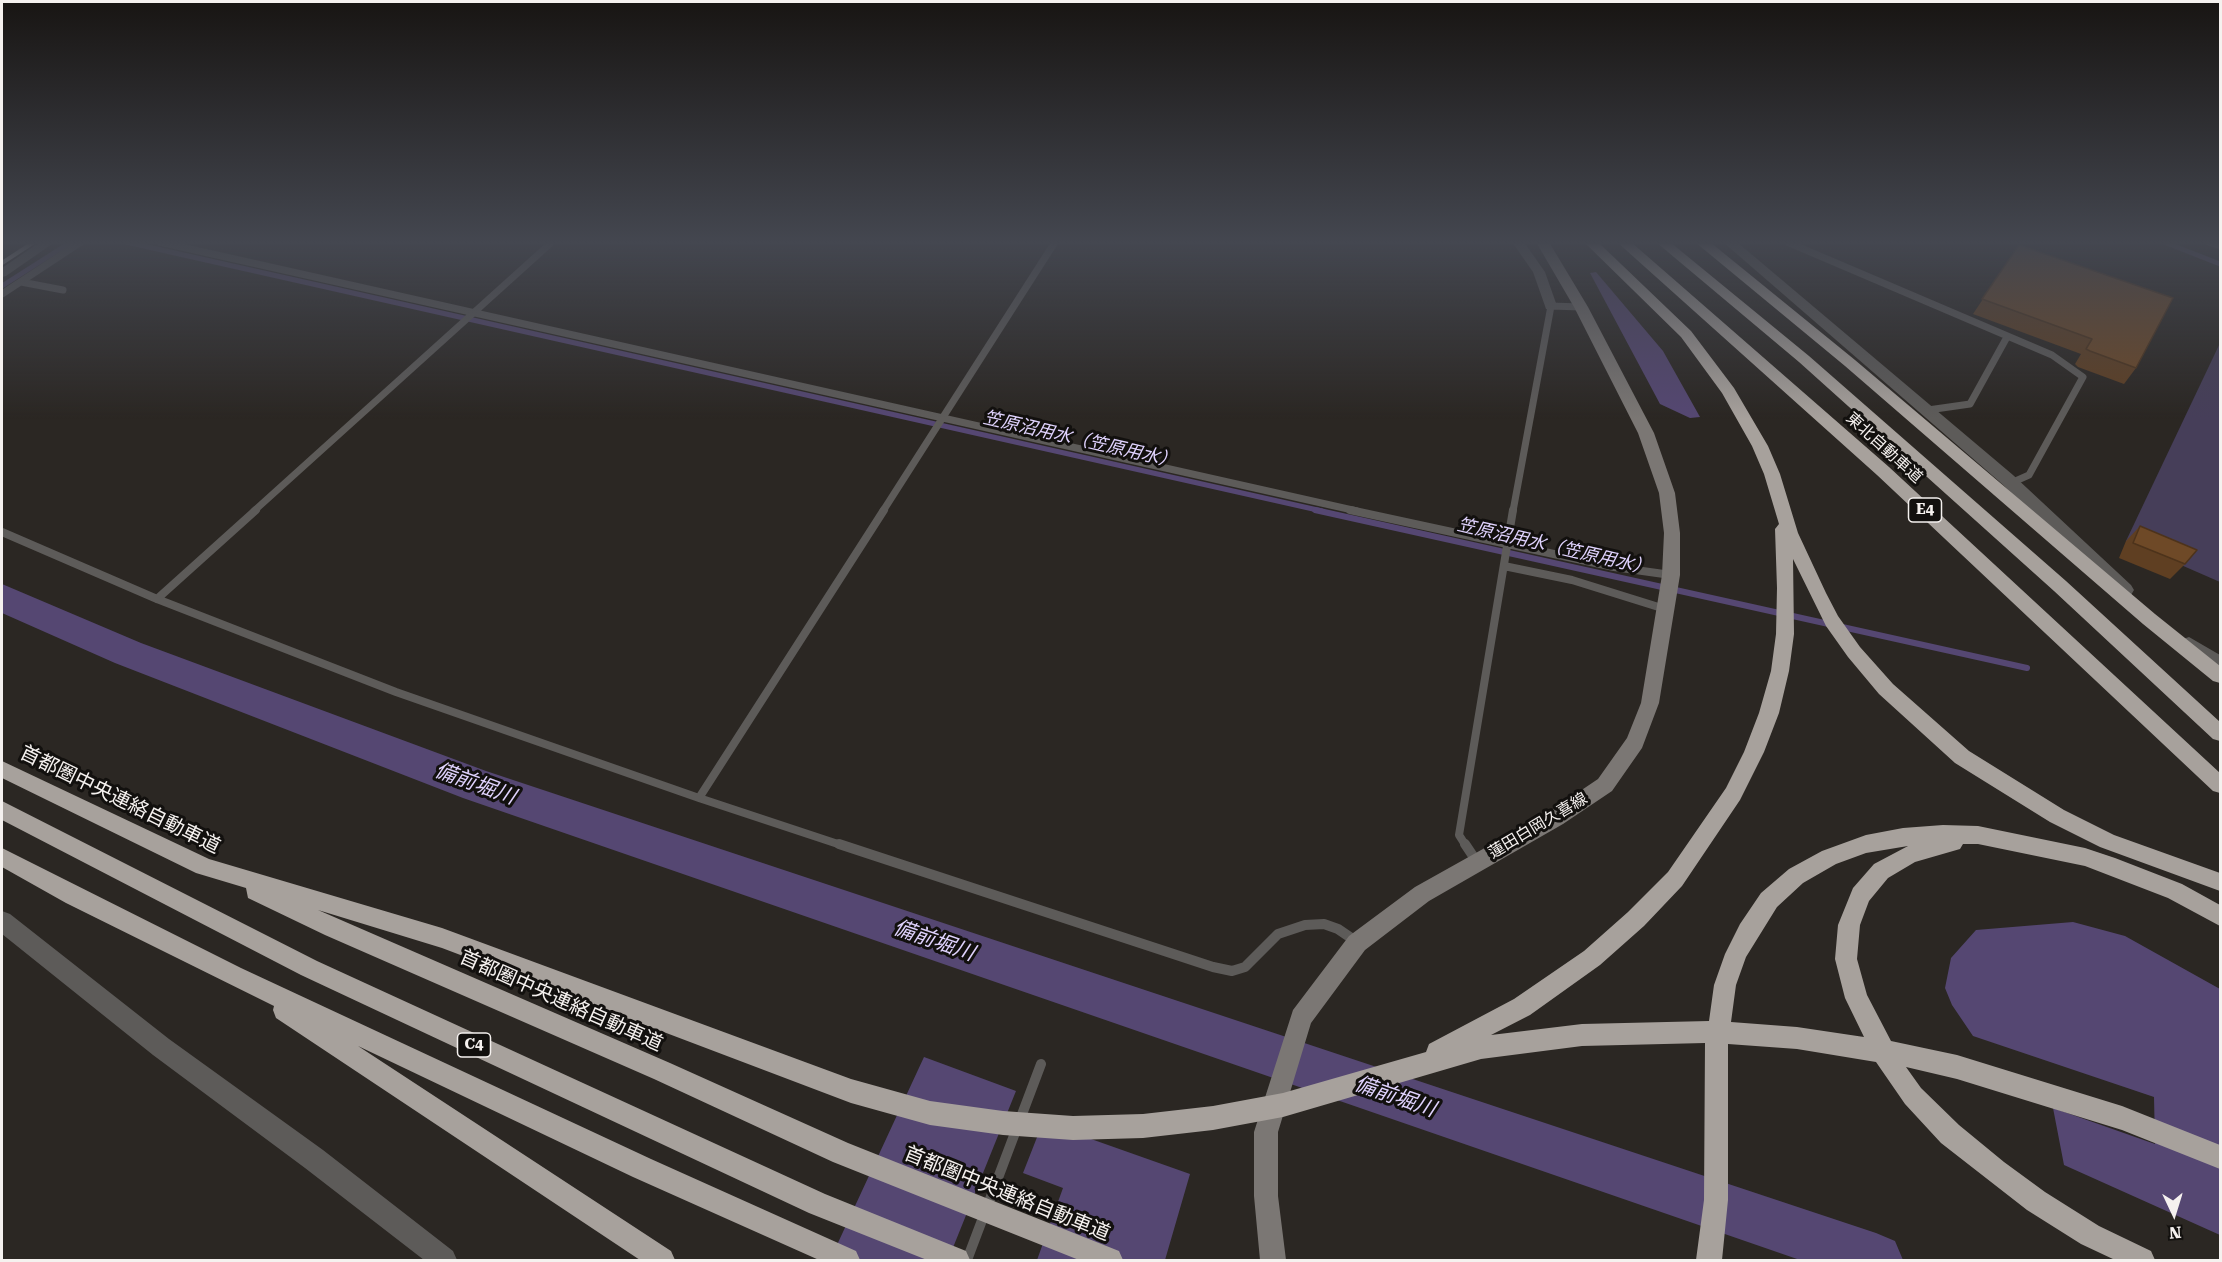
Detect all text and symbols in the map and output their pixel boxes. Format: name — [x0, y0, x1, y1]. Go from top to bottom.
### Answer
water label: 笠原沼用水（笠原用水） — [981, 407, 1179, 473]
street label: 東北自動車道 — [1842, 409, 1926, 487]
road number: E4 — [1908, 498, 1942, 522]
water label: 笠原沼用水（笠原用水） — [1455, 514, 1653, 580]
street label: 首都圏中央連絡自動車道 — [16, 741, 224, 859]
water label: 備前堀川 — [431, 758, 519, 810]
street label: 蓮田白岡久喜線 — [1485, 789, 1591, 863]
water label: 備前堀川 — [890, 915, 978, 967]
street label: 首都圏中央連絡自動車道 — [456, 945, 666, 1057]
road number: C4 — [458, 1033, 490, 1057]
water label: 備前堀川 — [1351, 1071, 1439, 1123]
street label: 首都圏中央連絡自動車道 — [901, 1142, 1113, 1246]
north arrow — [2144, 1184, 2204, 1244]
text: N — [2168, 1223, 2182, 1242]

